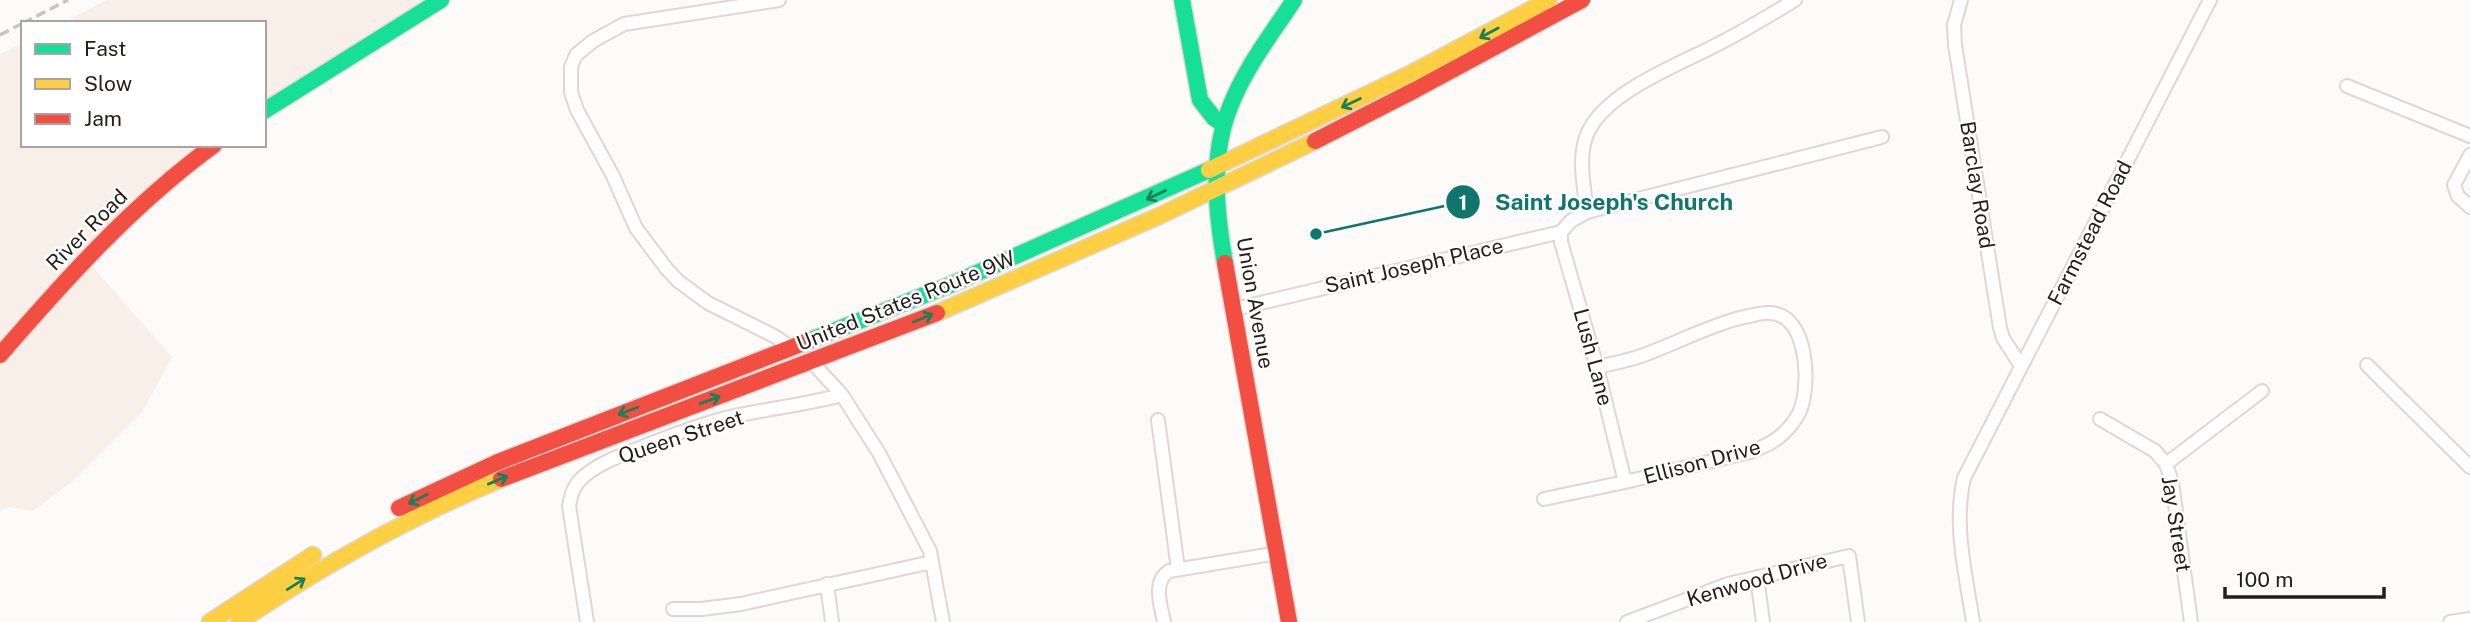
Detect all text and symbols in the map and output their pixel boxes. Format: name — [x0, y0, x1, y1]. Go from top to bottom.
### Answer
legend — [21, 21, 266, 147]
one-way arrow — [1479, 27, 1500, 40]
text: Fast — [84, 36, 126, 61]
text: Slow — [84, 71, 132, 96]
one-way arrow — [1341, 97, 1362, 111]
text: Jam — [84, 106, 122, 131]
street label: Barclay Road — [1955, 119, 2000, 250]
street label: Farmstead Road — [2042, 156, 2137, 309]
callout: Saint Joseph's Church — [1445, 180, 1747, 224]
street label: River Road — [41, 184, 132, 275]
text: Saint Joseph's Church — [1495, 188, 1733, 215]
one-way arrow — [1146, 189, 1167, 202]
text: 1 — [1459, 190, 1468, 215]
street label: Saint Joseph Place — [1322, 233, 1506, 298]
street label: Union Avenue — [1232, 235, 1279, 371]
street label: United States Route 9W — [793, 245, 1019, 356]
street label: Lush Lane — [1569, 306, 1618, 408]
one-way arrow — [911, 311, 933, 324]
one-way arrow — [699, 393, 721, 405]
street label: Queen Street — [615, 405, 747, 469]
one-way arrow — [617, 406, 639, 418]
street label: Ellison Drive — [1641, 434, 1763, 489]
one-way arrow — [486, 473, 508, 486]
street label: Jay Street — [2157, 474, 2196, 574]
one-way arrow — [408, 492, 429, 506]
street label: Kenwood Drive — [1684, 547, 1830, 612]
scale bar — [2225, 556, 2384, 600]
text: 100 m — [2236, 567, 2293, 592]
one-way arrow — [285, 577, 305, 591]

